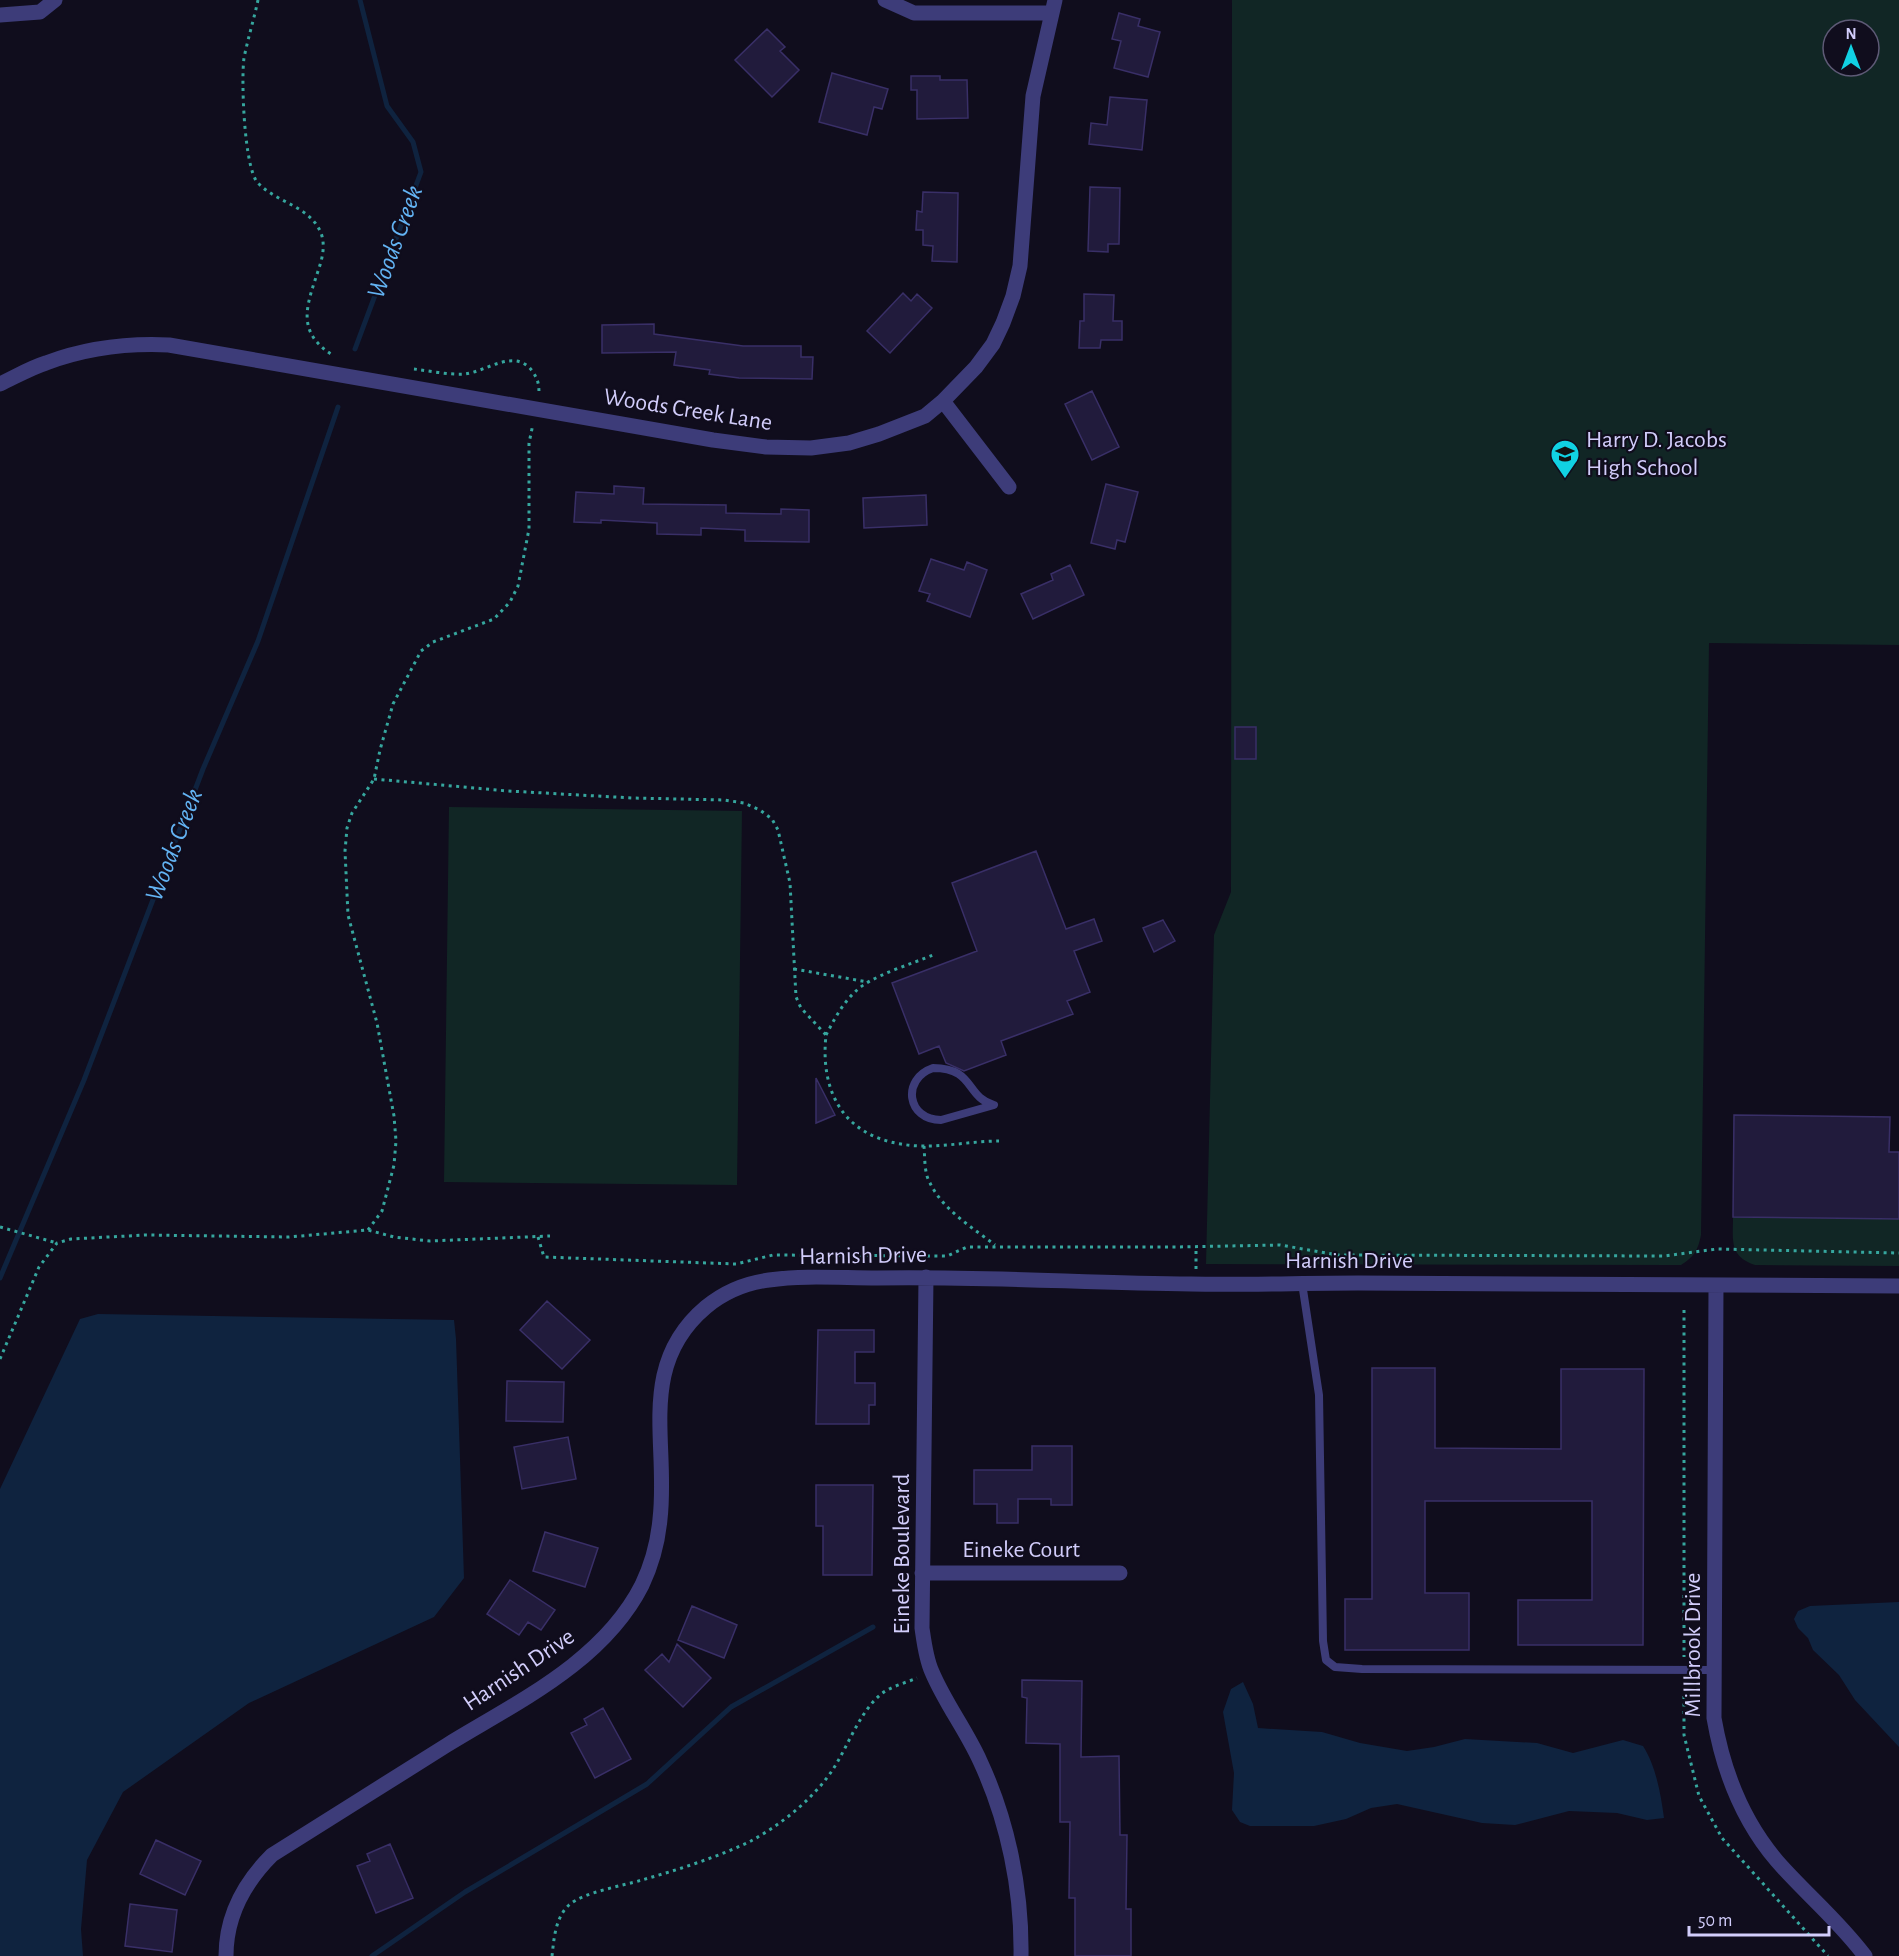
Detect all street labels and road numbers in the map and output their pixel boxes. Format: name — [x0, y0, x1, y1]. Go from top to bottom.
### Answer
street label: Woods Creek Lane — [602, 385, 774, 435]
street label: Harnish Drive — [799, 1243, 927, 1269]
street label: Harnish Drive — [1285, 1249, 1413, 1273]
street label: Eineke Boulevard — [890, 1474, 914, 1634]
street label: Eineke Court — [962, 1538, 1080, 1562]
street label: Millbrook Drive — [1681, 1573, 1705, 1717]
street label: Harnish Drive — [459, 1624, 579, 1716]

